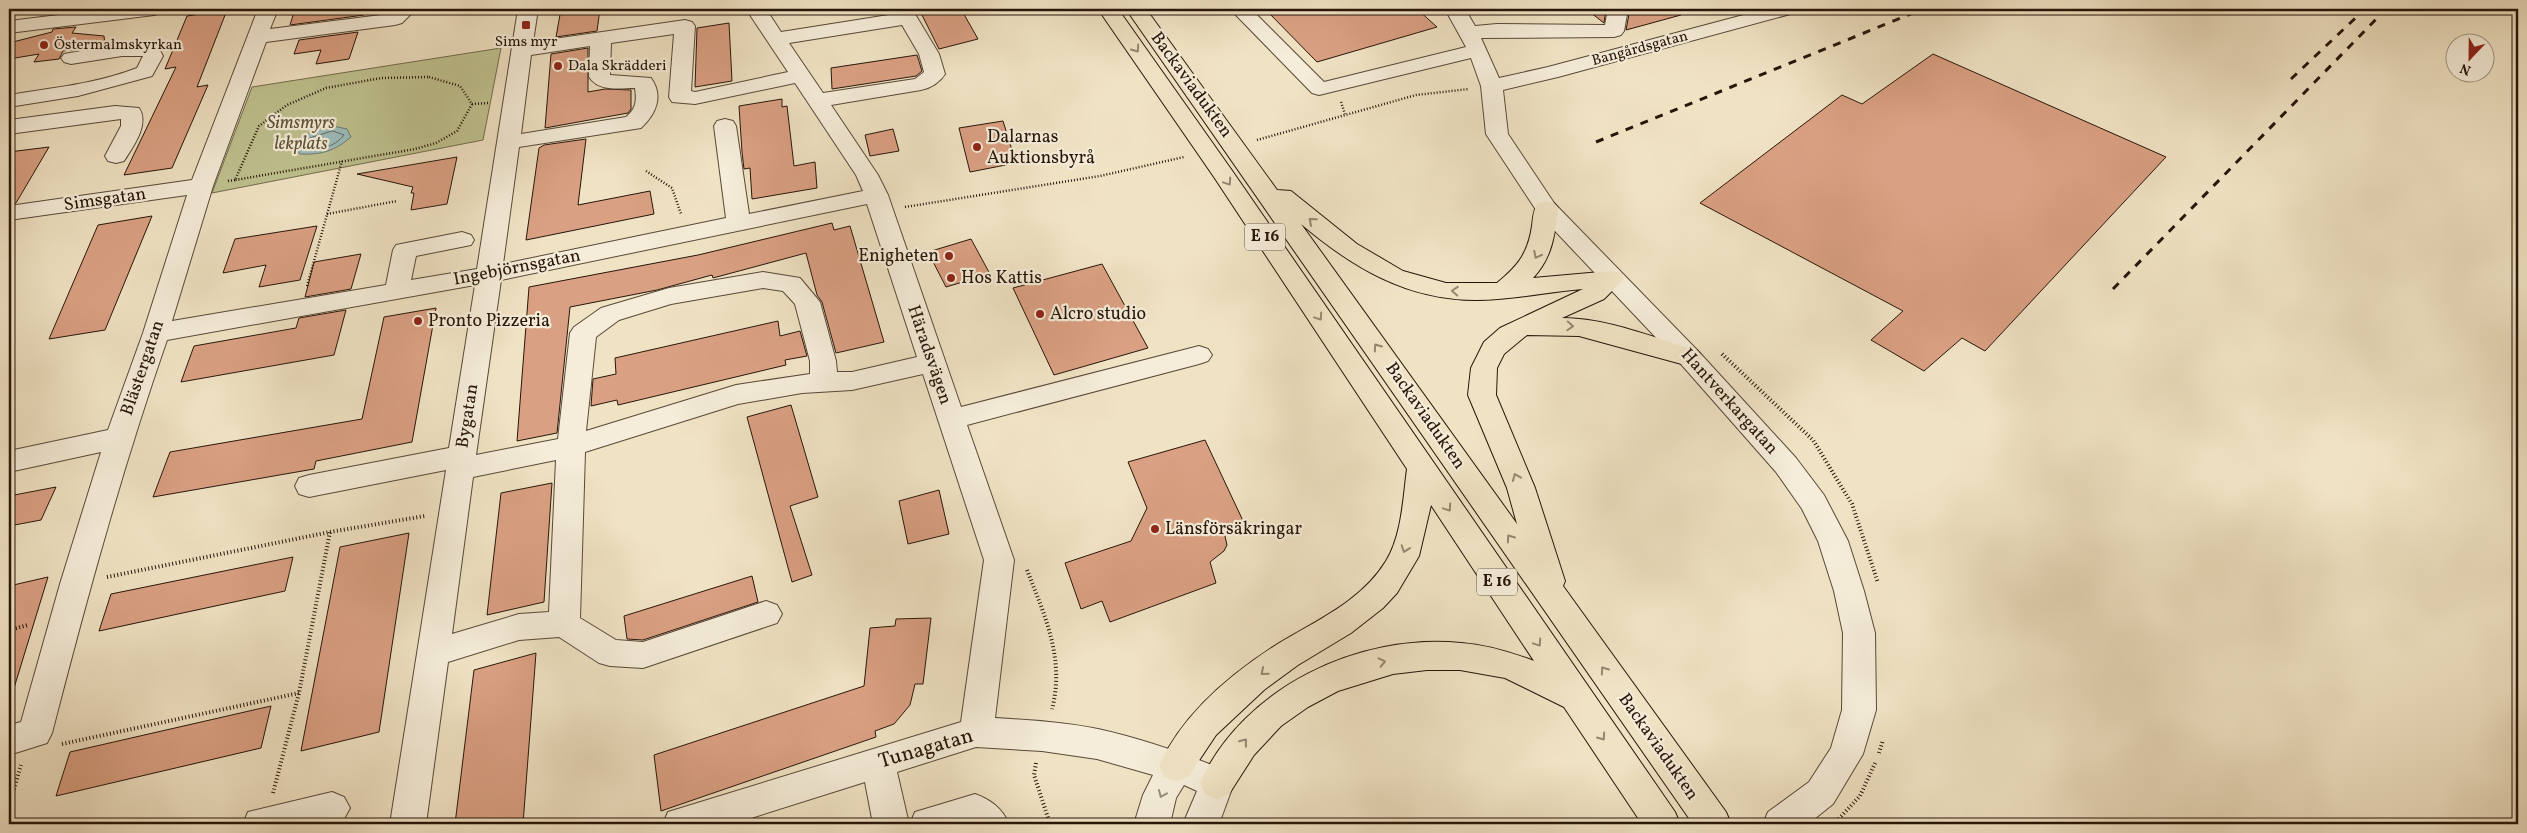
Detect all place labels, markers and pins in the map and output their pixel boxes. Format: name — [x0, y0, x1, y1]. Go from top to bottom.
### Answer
marker: Sims myr — [520, 19, 532, 31]
place label: Sims myr — [495, 32, 557, 53]
place label: Östermalmskyrkan — [54, 35, 182, 56]
marker: Östermalmskyrkan — [38, 39, 50, 51]
place label: Dala Skrädderi — [568, 56, 666, 77]
marker: Dala Skrädderi — [552, 60, 564, 72]
place label: Dalarnas Auktionsbyrå — [987, 125, 1095, 171]
marker: Dalarnas Auktionsbyrå — [971, 141, 983, 153]
place label: Enigheten — [858, 244, 939, 269]
marker: Enigheten — [943, 250, 955, 262]
place label: Hos Kattis — [961, 266, 1042, 291]
marker: Hos Kattis — [945, 272, 957, 284]
place label: Alcro studio — [1050, 302, 1146, 327]
marker: Alcro studio — [1034, 308, 1046, 320]
place label: Pronto Pizzeria — [428, 309, 550, 334]
marker: Pronto Pizzeria — [412, 315, 424, 327]
place label: Länsförsäkringar — [1165, 517, 1302, 542]
marker: Länsförsäkringar — [1149, 523, 1161, 535]

